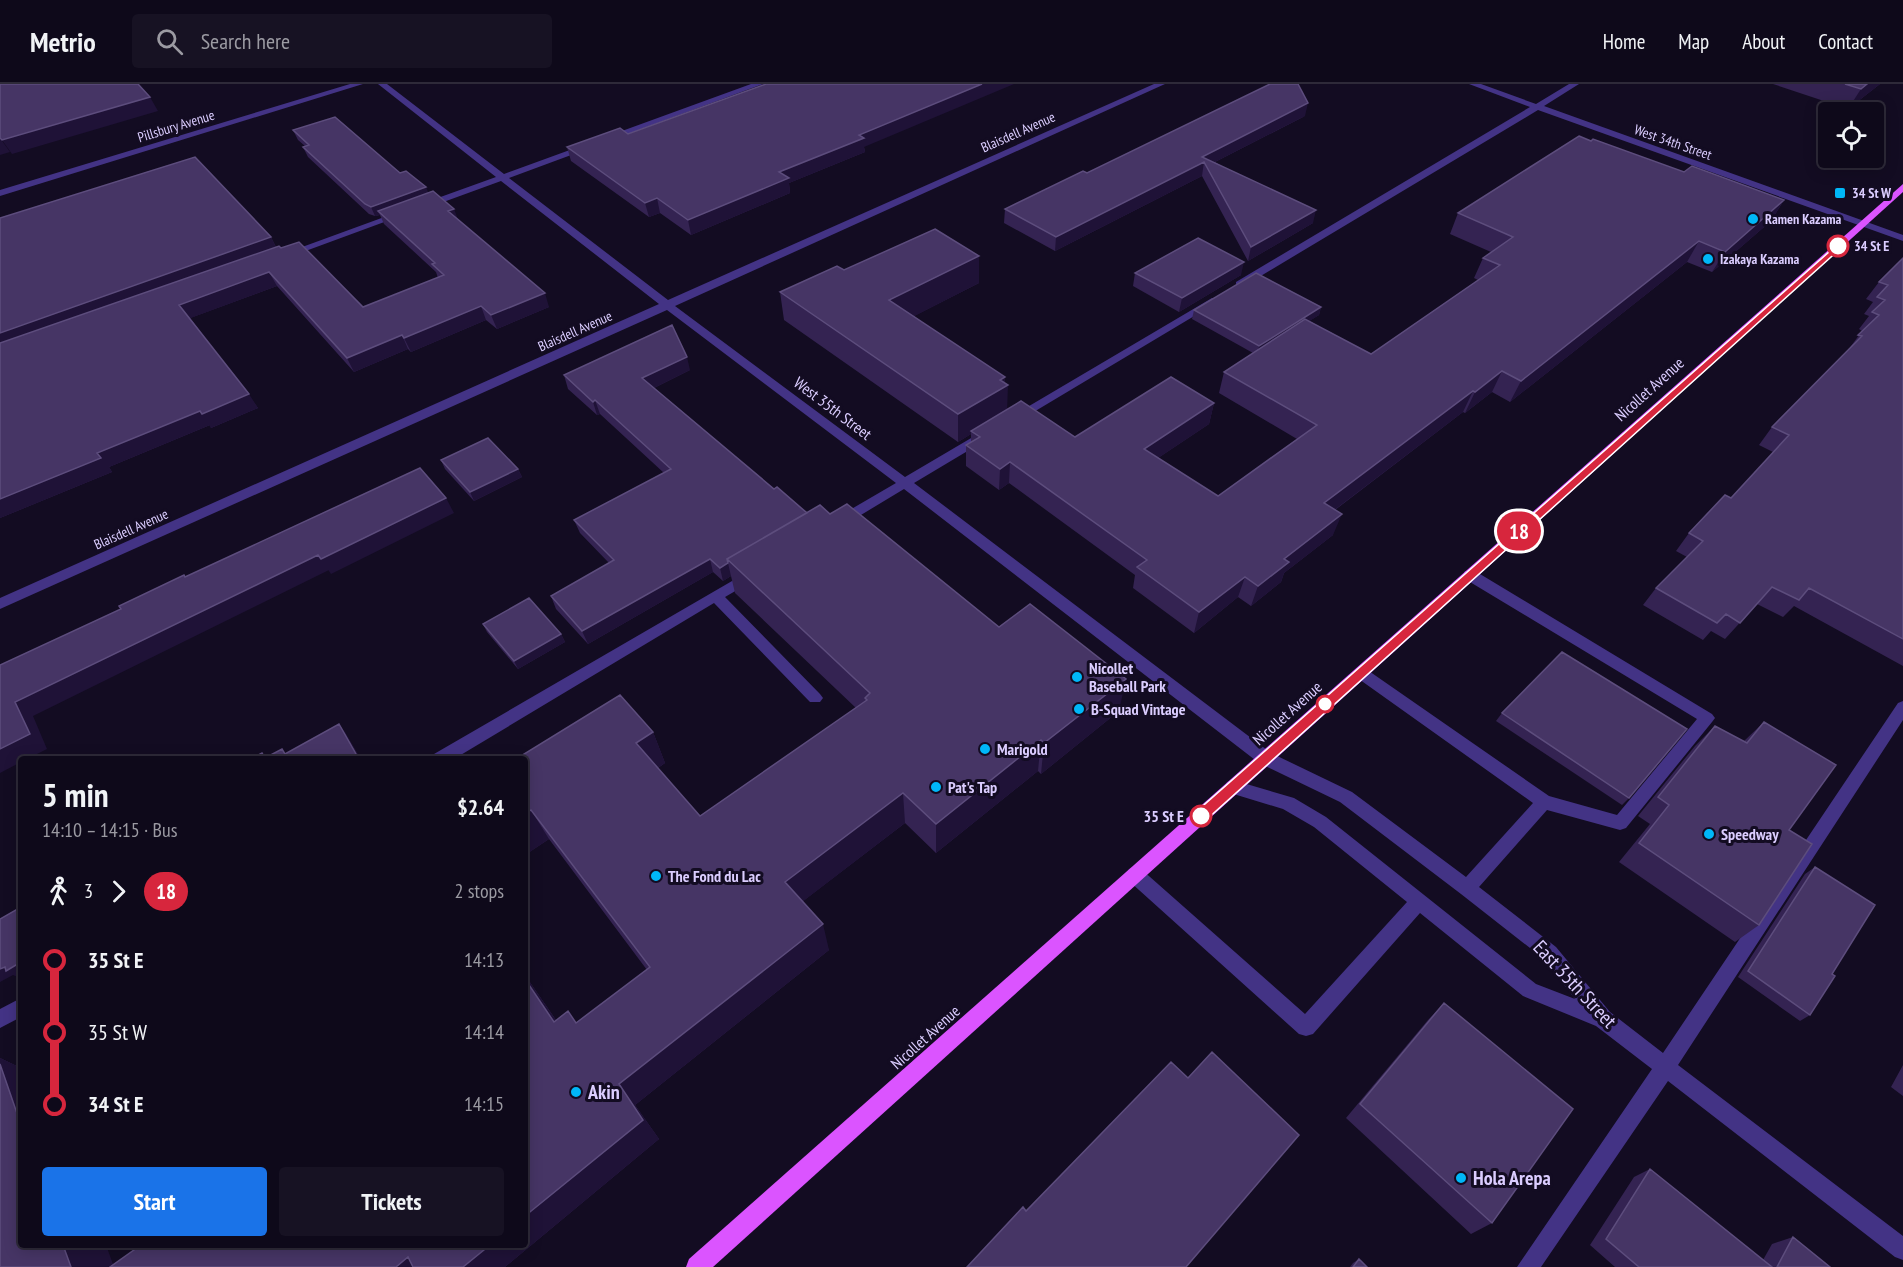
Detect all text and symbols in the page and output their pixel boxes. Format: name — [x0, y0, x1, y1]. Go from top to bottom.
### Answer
search box — [132, 14, 552, 68]
text: Metrio — [30, 23, 96, 60]
icon: search — [153, 25, 186, 58]
text: Search here — [201, 27, 290, 55]
text: Home — [1603, 28, 1645, 55]
text: Map — [1678, 28, 1709, 55]
text: About — [1742, 28, 1785, 55]
text: Contact — [1818, 28, 1873, 55]
map controls — [1818, 102, 1884, 168]
button: locate — [1818, 102, 1884, 168]
street label: Pillsbury Avenue — [135, 106, 217, 146]
street label: Blaisdell Avenue — [978, 108, 1058, 156]
street label: West 34th Street — [1632, 120, 1714, 164]
place label: 34 St W — [1852, 184, 1892, 202]
marker: 34 St W — [1833, 186, 1847, 200]
place label: Ramen Kazama — [1765, 210, 1842, 228]
marker: Ramen Kazama — [1746, 212, 1760, 226]
marker: 34 St E — [1827, 235, 1849, 257]
place label: 34 St E — [1854, 237, 1889, 255]
place label: Izakaya Kazama — [1720, 250, 1799, 268]
marker: Izakaya Kazama — [1701, 252, 1715, 266]
street label: Blaisdell Avenue — [535, 307, 615, 355]
street label: Nicollet Avenue — [1610, 353, 1688, 425]
street label: West 35th Street — [790, 372, 876, 444]
street label: Blaisdell Avenue — [91, 505, 171, 553]
line badge: 18 — [1492, 512, 1546, 550]
text: 18 — [1509, 518, 1529, 545]
place label: Nicollet Baseball Park — [1089, 658, 1166, 696]
marker: Nicollet Baseball Park — [1070, 670, 1084, 684]
street label: Nicollet Avenue — [1248, 677, 1326, 749]
unlabelled marker — [1316, 695, 1334, 713]
place label: B-Squad Vintage — [1091, 699, 1186, 719]
marker: B-Squad Vintage — [1072, 702, 1086, 716]
place label: Marigold — [997, 739, 1048, 759]
marker: Marigold — [978, 742, 992, 756]
text: 5 min — [42, 773, 109, 816]
place label: Pat's Tap — [948, 777, 997, 797]
marker: Pat's Tap — [929, 780, 943, 794]
text: $2.64 — [457, 793, 504, 821]
marker: 35 St E — [1190, 805, 1212, 827]
place label: 35 St E — [1144, 806, 1184, 826]
text: 14:10 – 14:15 · Bus — [42, 817, 177, 843]
place label: Speedway — [1721, 824, 1779, 844]
marker: Speedway — [1702, 827, 1716, 841]
place label: The Fond du Lac — [668, 866, 761, 886]
marker: The Fond du Lac — [649, 869, 663, 883]
icon: walk — [42, 875, 75, 908]
icon: forward — [102, 875, 135, 908]
text: 3 — [84, 878, 93, 904]
text: 18 — [156, 878, 176, 905]
text: 2 stops — [455, 878, 504, 904]
street label: East 35th Street — [1528, 935, 1623, 1034]
text: 35 St E — [88, 946, 144, 974]
text: 14:13 — [464, 947, 504, 973]
street label: Nicollet Avenue — [886, 1001, 964, 1073]
text: 35 St W — [88, 1018, 147, 1046]
text: 14:14 — [464, 1019, 504, 1045]
place label: Akin — [587, 1079, 620, 1105]
marker: Akin — [569, 1085, 583, 1099]
text: 34 St E — [88, 1090, 144, 1118]
text: 14:15 — [464, 1091, 504, 1117]
place label: Hola Arepa — [1473, 1165, 1551, 1191]
button: Start — [42, 1167, 267, 1236]
button: Tickets — [279, 1167, 504, 1236]
marker: Hola Arepa — [1454, 1171, 1468, 1185]

